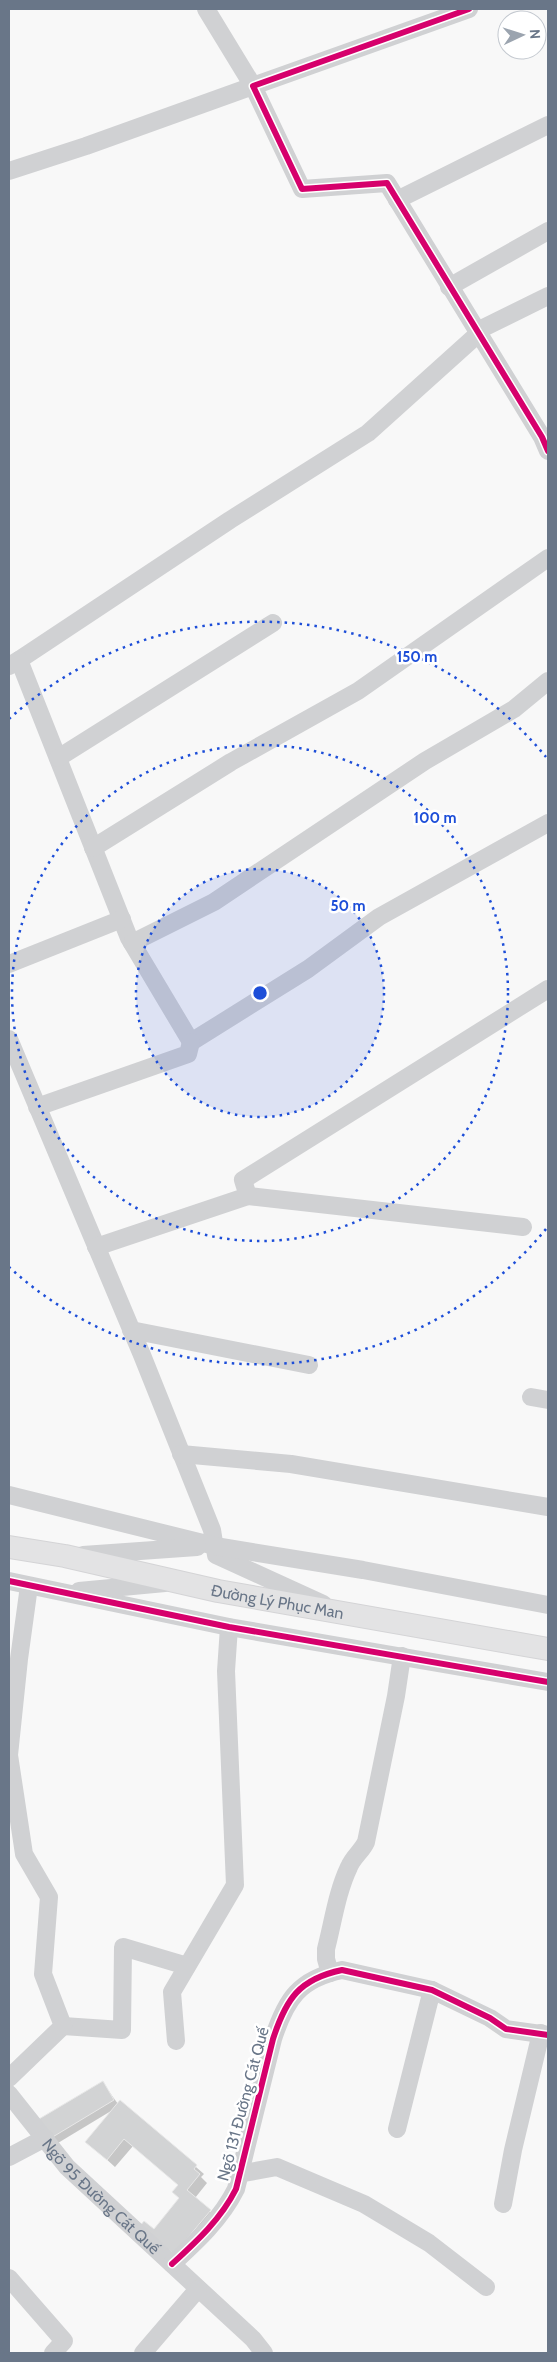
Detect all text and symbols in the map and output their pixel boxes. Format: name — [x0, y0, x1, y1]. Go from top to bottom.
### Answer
north arrow — [497, 10, 547, 60]
text: N — [526, 29, 544, 40]
text: 150 m — [397, 648, 437, 666]
text: 100 m — [413, 809, 457, 827]
text: 50 m — [330, 897, 366, 915]
centre of rings — [251, 984, 269, 1002]
street label: Đường Lý Phục Man — [209, 1580, 345, 1622]
street label: Ngõ 131 Đường Cát Quế — [213, 2024, 273, 2183]
street label: Ngõ 95 Đường Cát Quế — [38, 2135, 165, 2258]

